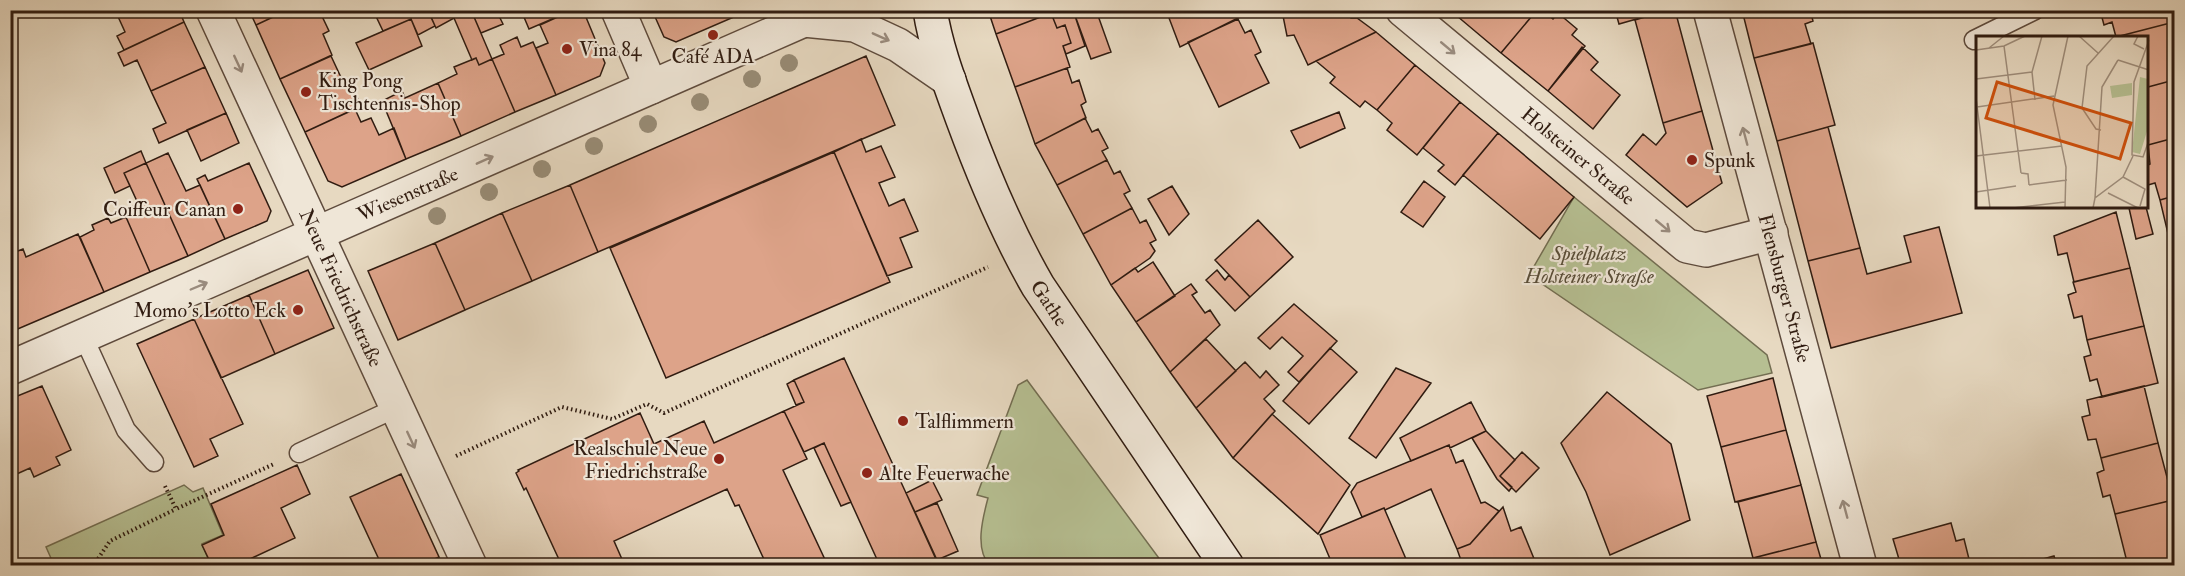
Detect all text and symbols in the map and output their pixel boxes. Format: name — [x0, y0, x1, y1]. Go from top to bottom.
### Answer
marker: Café ADA — [706, 28, 720, 42]
one-way arrow — [871, 32, 889, 44]
inset map — [1976, 36, 2149, 208]
place label: Vina 84 — [579, 37, 643, 62]
one-way arrow — [1440, 41, 1455, 55]
marker: Vina 84 — [560, 42, 574, 56]
place label: Café ADA — [671, 44, 755, 69]
one-way arrow — [232, 54, 244, 72]
place label: King Pong Tischtennis-Shop — [318, 68, 461, 117]
marker: King Pong Tischtennis-Shop — [299, 85, 313, 99]
street label: Holsteiner Straße — [1516, 101, 1640, 210]
one-way arrow — [1739, 127, 1750, 146]
place label: Spunk — [1704, 148, 1756, 174]
marker: Spunk — [1685, 153, 1699, 167]
one-way arrow — [475, 154, 494, 165]
street label: Wiesenstraße — [352, 161, 462, 227]
place label: Coiffeur Canan — [103, 197, 226, 222]
marker: Coiffeur Canan — [231, 202, 245, 216]
street label: Neue Friedrichstraße — [294, 205, 389, 371]
street label: Flensburger Straße — [1753, 211, 1817, 365]
one-way arrow — [1655, 219, 1670, 233]
park label: Spielplatz Holsteiner Straße — [1523, 241, 1654, 289]
street label: Gathe — [1025, 275, 1074, 331]
one-way arrow — [189, 280, 207, 291]
place label: Momo's Lotto Eck — [134, 298, 286, 323]
marker: Momo's Lotto Eck — [291, 303, 305, 317]
place label: Talflimmern — [915, 409, 1014, 434]
marker: Talflimmern — [896, 414, 910, 428]
one-way arrow — [406, 430, 417, 448]
place label: Realschule Neue Friedrichstraße — [573, 436, 707, 484]
marker: Realschule Neue Friedrichstraße — [712, 452, 726, 466]
place label: Alte Feuerwache — [878, 461, 1010, 486]
marker: Alte Feuerwache — [860, 466, 874, 480]
one-way arrow — [1839, 500, 1850, 519]

